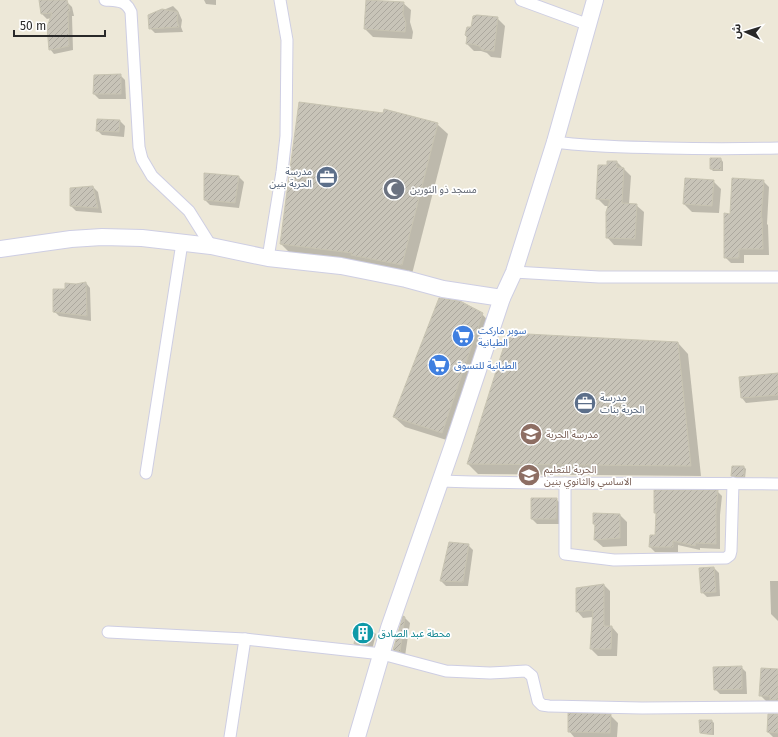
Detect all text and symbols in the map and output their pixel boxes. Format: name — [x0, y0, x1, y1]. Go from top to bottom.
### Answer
scale bar — [14, 12, 105, 38]
north arrow — [726, 12, 766, 52]
text: 50 m — [20, 19, 46, 33]
text: ش — [730, 23, 744, 39]
office icon: مدرسة الحرية بنين — [314, 164, 340, 190]
place label: مدرسة الحرية بنين — [269, 166, 312, 190]
mosque icon: مسجد ذو النورين — [381, 176, 407, 202]
place label: مسجد ذو النورين — [410, 184, 477, 196]
supermarket icon: سوبر ماركت الطيانية — [450, 323, 476, 349]
place label: سوبر ماركت الطيانية — [478, 325, 527, 349]
supermarket icon: الطيانية للتسوق — [426, 352, 452, 378]
place label: الطيانية للتسوق — [454, 360, 517, 372]
office icon: مدرسة الحرية بنات — [572, 390, 598, 416]
place label: مدرسة الحرية بنات — [600, 392, 644, 416]
school or university icon: مدرسة الحرية — [518, 421, 544, 447]
place label: مدرسة الحرية — [546, 429, 598, 441]
school or university icon: الحرية للتعليم الاساسي والثانوي بنين — [516, 462, 542, 488]
place label: الحرية للتعليم الاساسي والثانوي بنين — [544, 464, 632, 489]
building icon: محطة عبد الصادق — [350, 620, 376, 646]
place label: محطة عبد الصادق — [378, 628, 451, 640]

